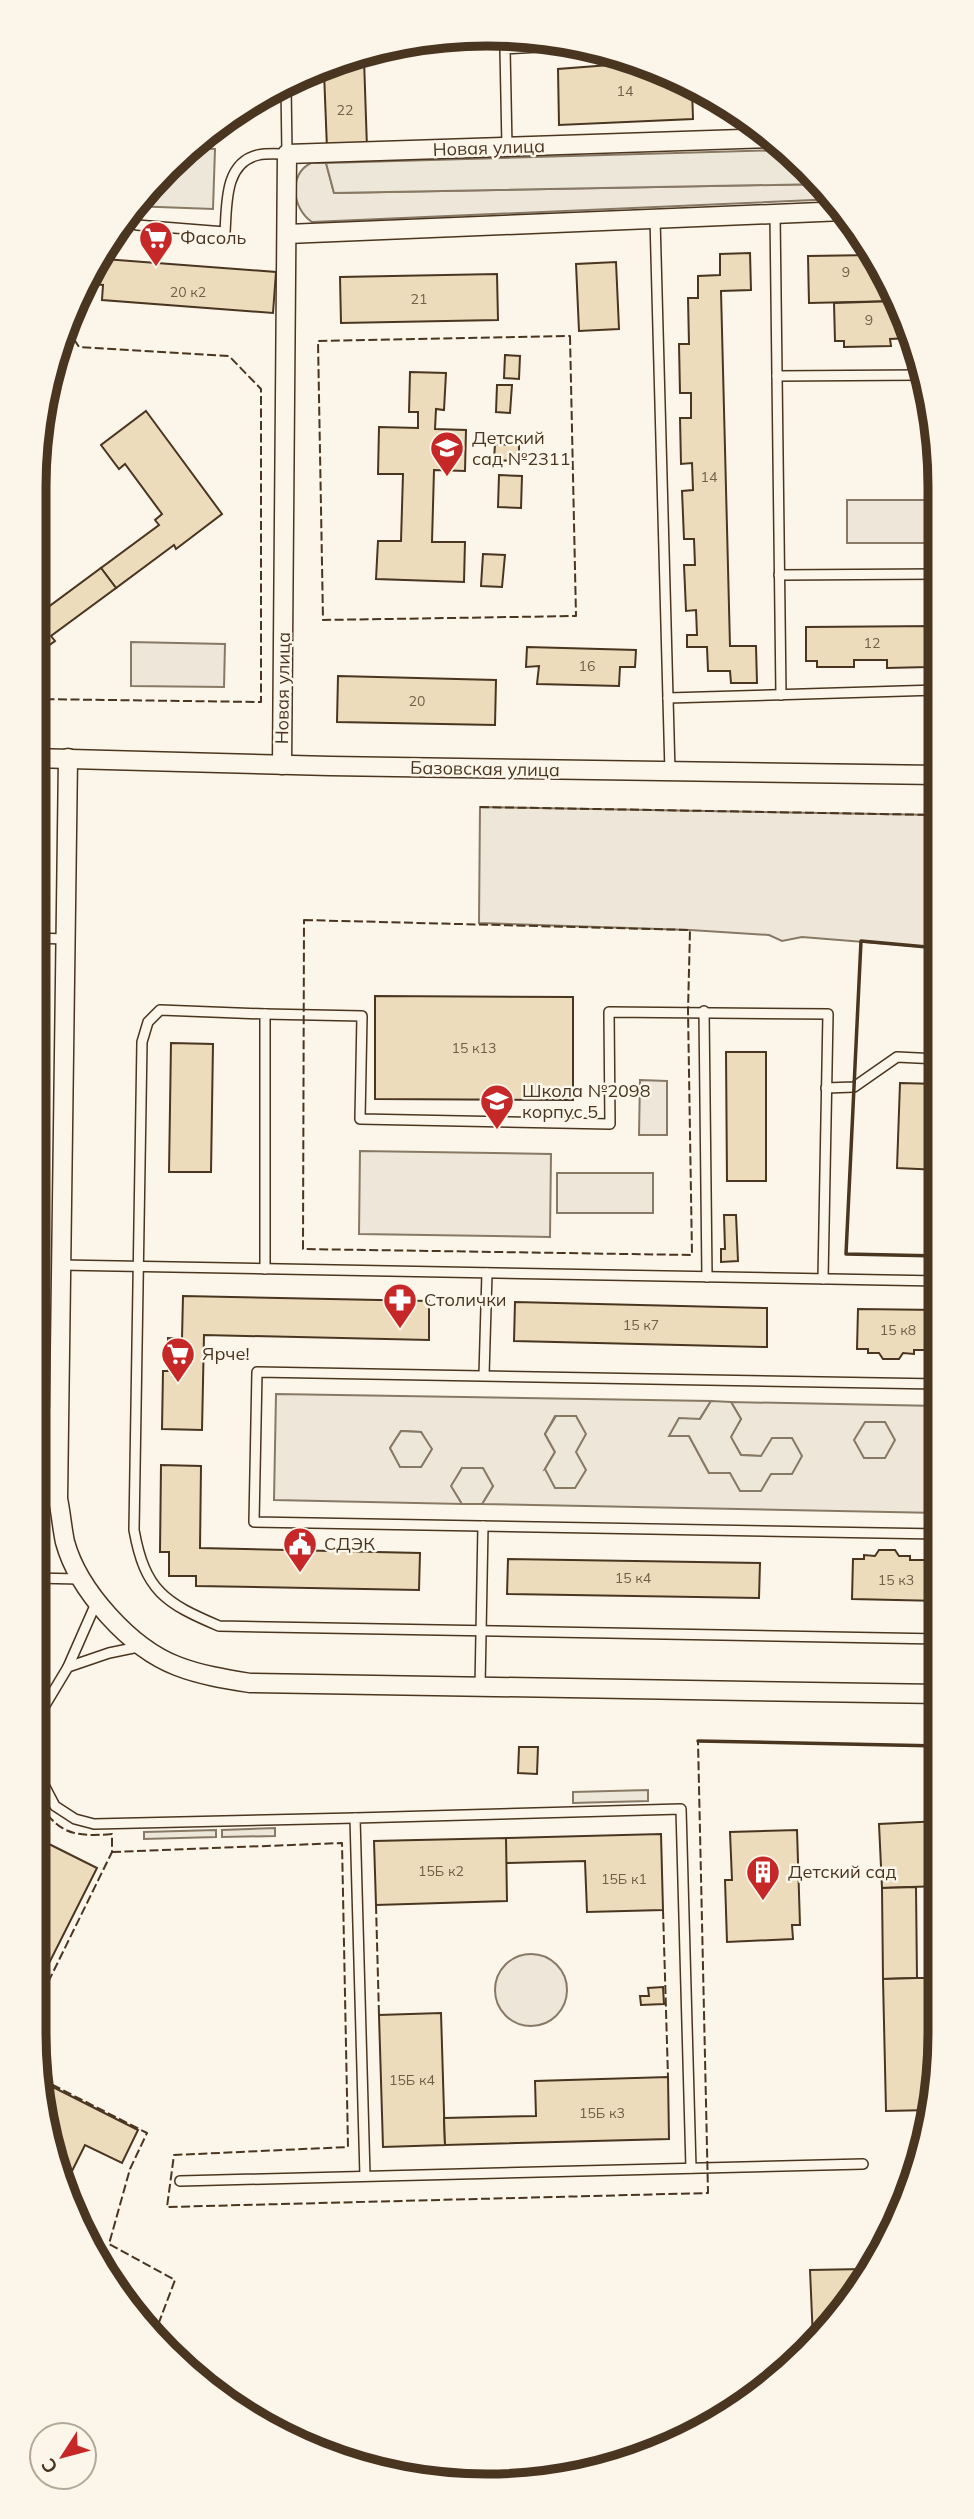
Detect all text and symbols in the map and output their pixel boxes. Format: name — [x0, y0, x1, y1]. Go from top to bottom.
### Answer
house number: 14 — [617, 82, 634, 100]
house number: 22 — [337, 101, 353, 119]
street label: Новая улица — [432, 134, 546, 161]
supermarket icon: Фасоль — [137, 219, 175, 268]
place label: Фасоль — [180, 226, 247, 249]
house number: 9 — [842, 263, 850, 281]
house number: 20 к2 — [170, 283, 206, 301]
house number: 21 — [411, 290, 427, 308]
house number: 9 — [865, 311, 873, 329]
place label: Детский сад №2311 — [472, 426, 570, 470]
school or university icon: Детский сад №2311 — [428, 429, 466, 478]
house number: 14 — [701, 468, 718, 486]
street label: Новая улица — [270, 632, 295, 744]
house number: 12 — [864, 634, 880, 652]
house number: 16 — [579, 657, 595, 675]
house number: 20 — [409, 692, 425, 710]
street label: Базовская улица — [410, 756, 560, 781]
house number: 15 к13 — [452, 1039, 496, 1057]
place label: Школа №2098 корпус 5 — [522, 1079, 650, 1123]
school or university icon: Школа №2098 корпус 5 — [478, 1082, 516, 1131]
pharmacy icon: Столички — [381, 1281, 419, 1330]
place label: Столички — [424, 1288, 507, 1311]
house number: 15 к7 — [623, 1316, 659, 1334]
house number: 15 к8 — [880, 1321, 916, 1339]
supermarket icon: Ярче! — [159, 1335, 197, 1384]
place label: Ярче! — [202, 1342, 250, 1365]
public building icon: СДЭК — [281, 1525, 319, 1574]
place label: СДЭК — [324, 1532, 375, 1555]
house number: 15 к4 — [615, 1569, 652, 1587]
house number: 15 к3 — [878, 1571, 914, 1589]
building icon: Детский сад — [744, 1853, 782, 1902]
place label: Детский сад — [788, 1860, 897, 1883]
house number: 15Б к2 — [418, 1862, 464, 1880]
house number: 15Б к1 — [601, 1870, 647, 1888]
house number: 15Б к4 — [389, 2071, 436, 2089]
house number: 15Б к3 — [579, 2104, 625, 2122]
north arrow — [28, 2421, 98, 2491]
text: С — [36, 2454, 63, 2478]

